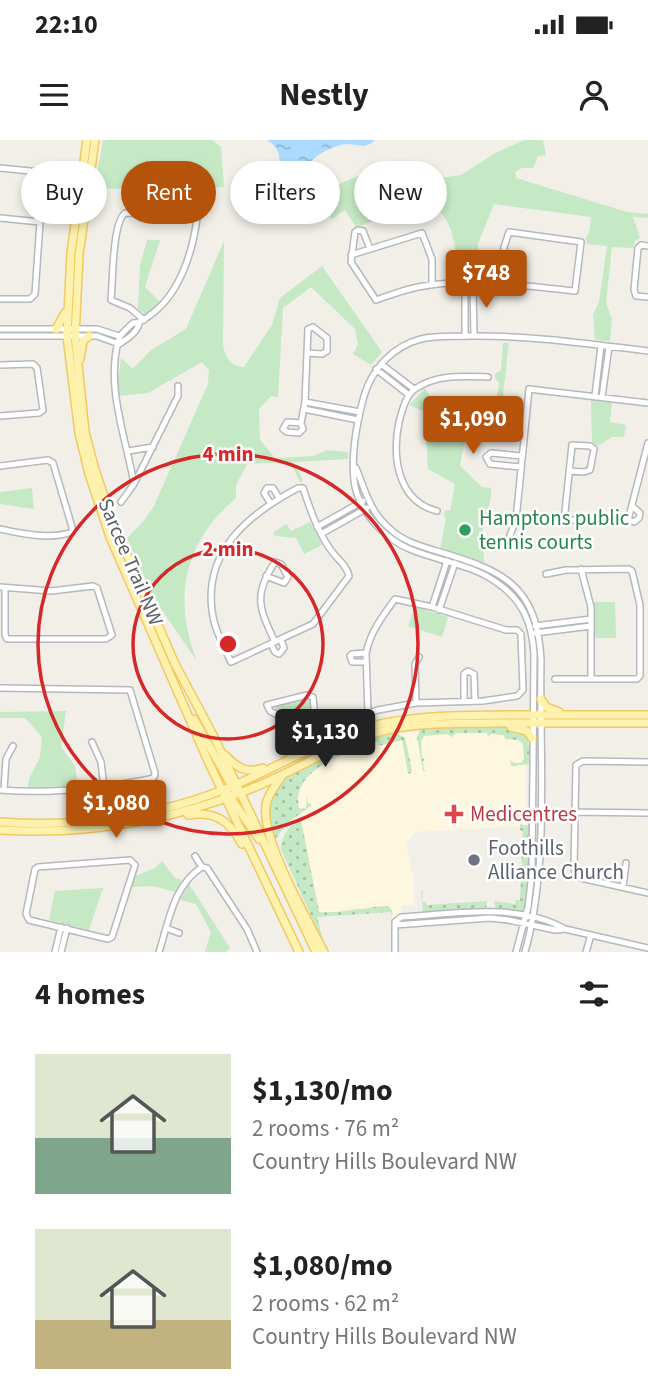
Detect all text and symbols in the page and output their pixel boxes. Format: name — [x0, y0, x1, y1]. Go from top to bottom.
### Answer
text: 22:10 — [35, 6, 98, 43]
text: Nestly — [279, 72, 369, 118]
icon: menu — [35, 76, 73, 114]
icon: person — [575, 76, 613, 114]
chip: Buy — [21, 161, 107, 224]
chip: Rent — [121, 161, 216, 224]
chip: Filters — [230, 161, 340, 224]
chip: New — [354, 161, 447, 224]
pin: $748 — [445, 250, 527, 310]
text: $748 — [462, 256, 510, 289]
pin: $1,090 — [416, 396, 530, 456]
text: $1,090 — [439, 402, 507, 435]
text: 4 min — [202, 439, 254, 469]
street label: Sarcee Trail NW — [91, 494, 171, 631]
place label: Hamptons public tennis courts — [479, 503, 630, 557]
marker: Hamptons public tennis courts — [457, 522, 473, 538]
text: 2 min — [202, 534, 254, 564]
centre of rings — [216, 632, 240, 656]
pin: $1,130 — [268, 710, 382, 769]
text: $1,130 — [291, 715, 359, 748]
pin: $1,080 — [59, 780, 173, 840]
text: $1,080 — [82, 786, 150, 819]
place label: Medicentres — [470, 799, 577, 829]
marker: Medicentres — [444, 804, 464, 824]
place label: Foothills Alliance Church — [488, 833, 624, 887]
marker: Foothills Alliance Church — [466, 852, 482, 868]
text: 4 homes — [35, 973, 145, 1016]
icon: filters — [575, 975, 613, 1013]
text: $1,130/mo — [252, 1069, 393, 1112]
icon: home — [91, 1082, 175, 1166]
text: 2 rooms · 76 m² — [252, 1112, 399, 1145]
text: Country Hills Boulevard NW — [252, 1145, 517, 1178]
text: $1,080/mo — [252, 1244, 393, 1287]
icon: home — [91, 1257, 175, 1341]
text: 2 rooms · 62 m² — [252, 1287, 399, 1320]
text: Country Hills Boulevard NW — [252, 1320, 517, 1353]

